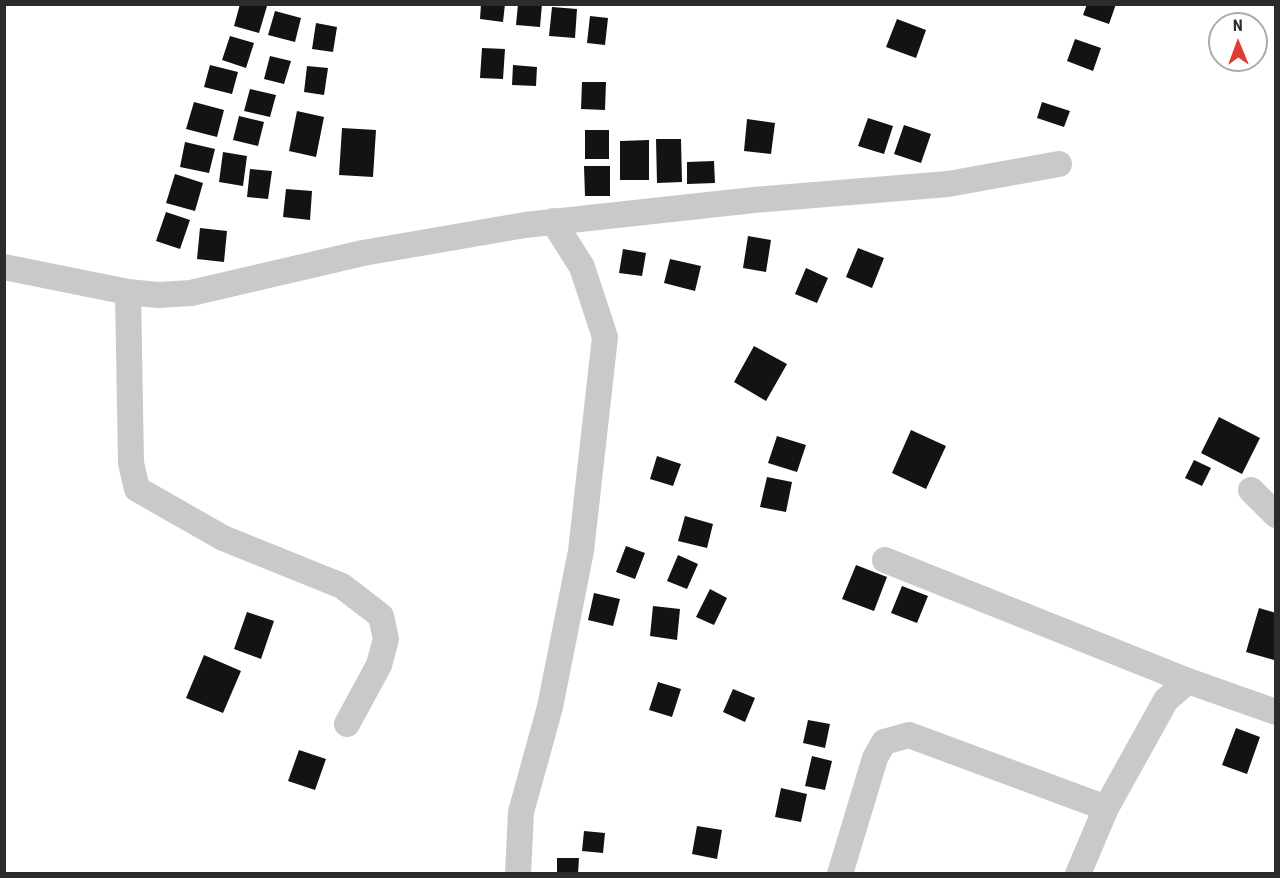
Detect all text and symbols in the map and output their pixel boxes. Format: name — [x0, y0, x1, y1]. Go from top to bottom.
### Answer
north arrow — [1208, 12, 1268, 72]
text: N — [1233, 16, 1243, 35]

